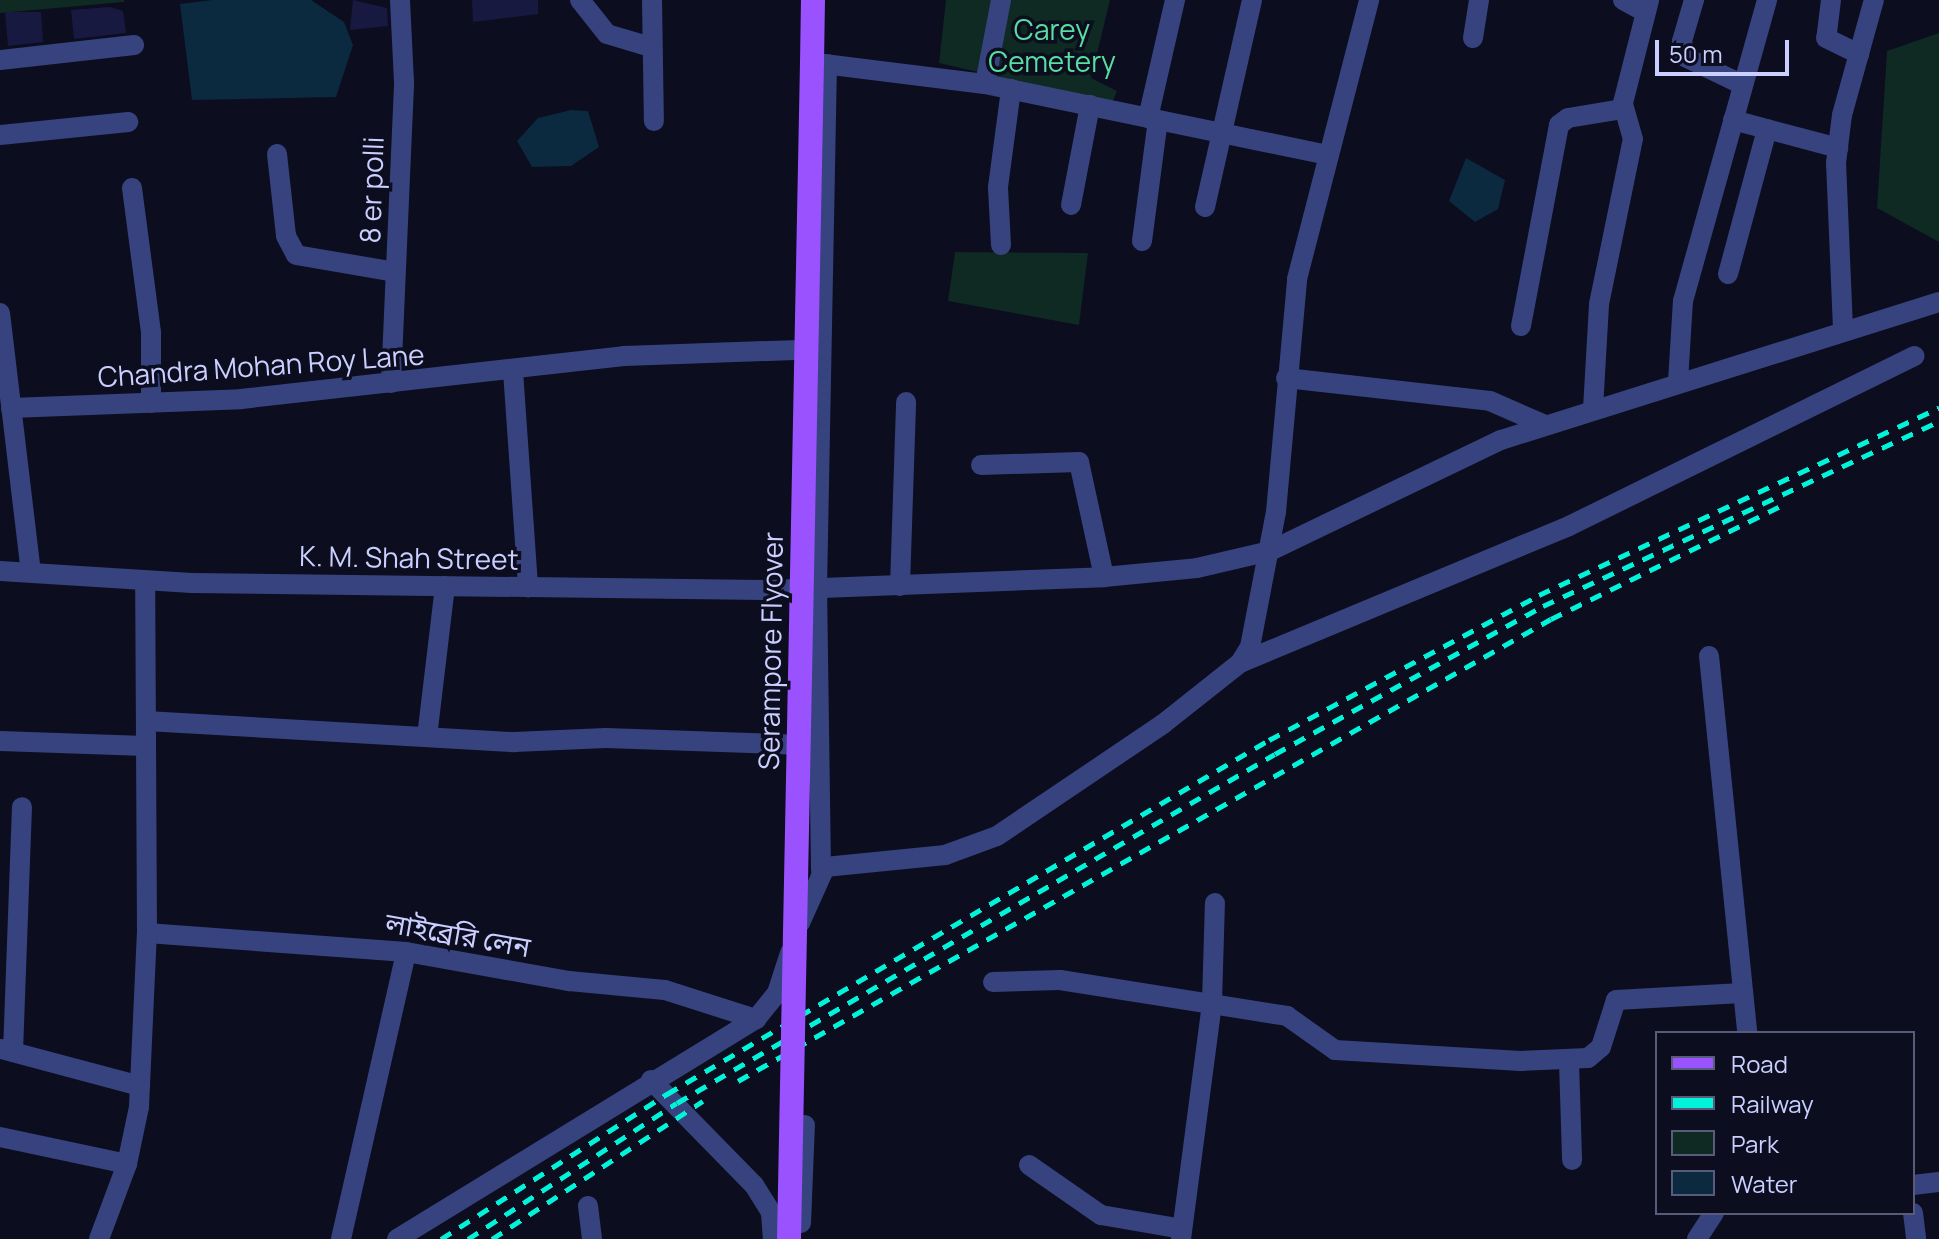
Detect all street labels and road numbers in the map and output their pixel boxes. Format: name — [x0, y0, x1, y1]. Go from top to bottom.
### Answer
street label: 8 er polli — [352, 136, 390, 244]
street label: Chandra Mohan Roy Lane — [97, 337, 425, 393]
street label: Serampore Flyover — [751, 532, 789, 770]
street label: K. M. Shah Street — [299, 538, 519, 576]
street label: লাইব্রেরি লেন — [383, 905, 533, 963]

